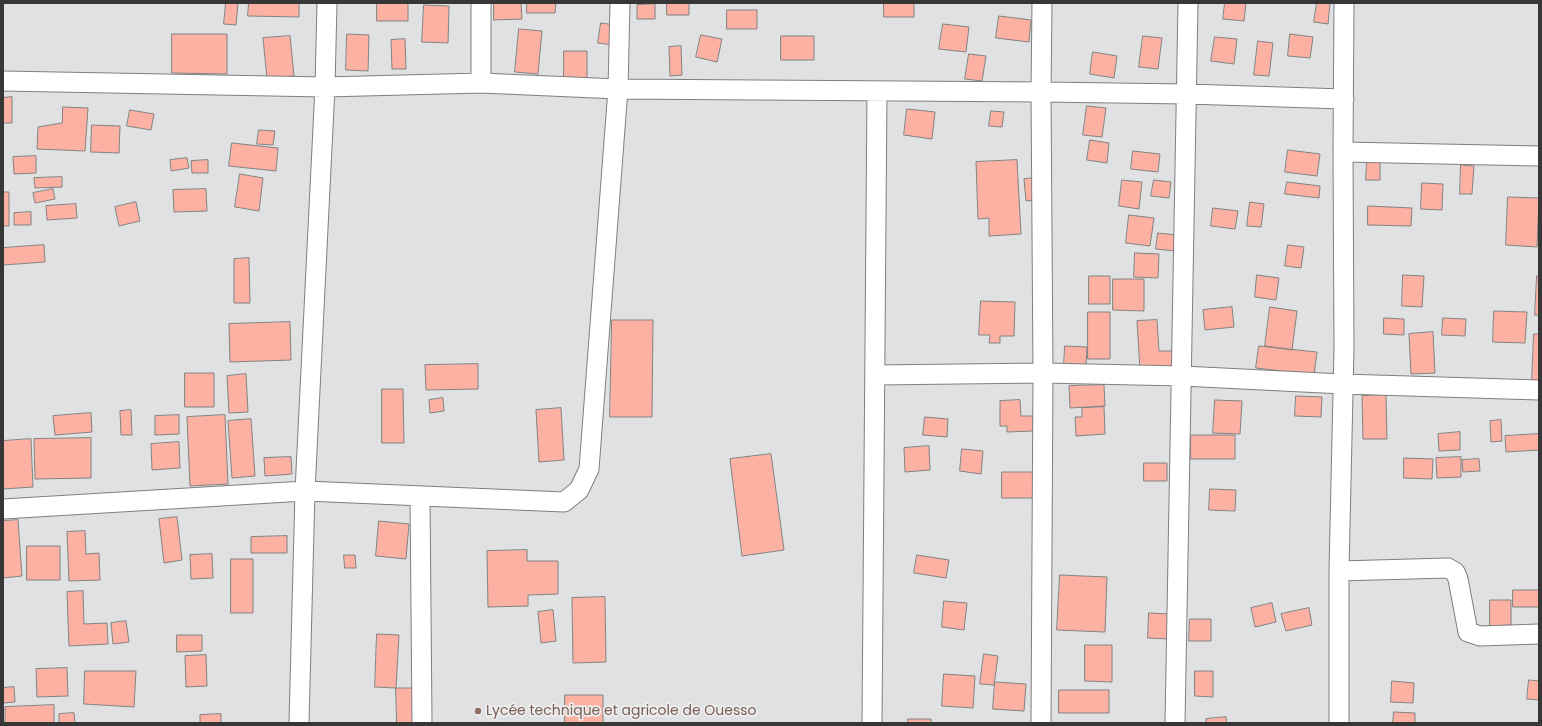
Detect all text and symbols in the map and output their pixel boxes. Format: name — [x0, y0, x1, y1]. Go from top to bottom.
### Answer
place label: Lycée technique et agricole de Ouesso — [486, 703, 757, 719]
marker: Lycée technique et agricole de Ouesso — [473, 706, 483, 716]

